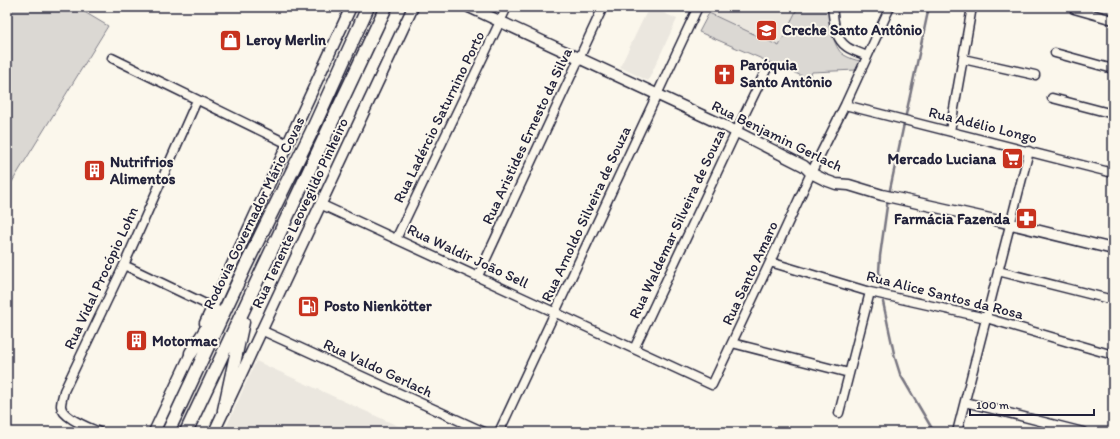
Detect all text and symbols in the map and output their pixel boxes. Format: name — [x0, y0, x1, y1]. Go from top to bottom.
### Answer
school or university icon: Creche Santo Antônio — [753, 17, 779, 43]
place label: Creche Santo Antônio — [782, 21, 923, 39]
shop icon: Leroy Merlin — [218, 27, 244, 53]
street label: Rua Ladércio Saturnino Porto — [390, 28, 488, 206]
place label: Leroy Merlin — [246, 31, 327, 50]
street label: Rua Aristides Ernesto da Silva — [478, 45, 576, 227]
place label: Paróquia Santo Antônio — [740, 56, 833, 91]
church icon: Paróquia Santo Antônio — [712, 61, 738, 87]
street label: Rua Benjamin Gerlach — [709, 97, 846, 176]
street label: Rua Adélio Longo — [927, 103, 1039, 147]
street label: Rodovia Governador Mário Covas — [199, 113, 309, 312]
street label: Rua Tenente Leovegildo Pinheiro — [248, 115, 352, 311]
street label: Rua Arnoldo Silveira de Souza — [537, 123, 635, 305]
street label: Rua Waldemar Silveira de Souza — [625, 126, 729, 321]
supermarket icon: Mercado Luciana — [999, 146, 1025, 172]
place label: Mercado Luciana — [888, 150, 996, 168]
place label: Nutrifrios Alimentos — [109, 153, 176, 188]
building icon: Nutrifrios Alimentos — [82, 158, 108, 184]
street label: Rua Vidal Procópio Lohn — [60, 203, 142, 352]
pharmacy icon: Farmácia Fazenda — [1013, 206, 1039, 232]
place label: Farmácia Fazenda — [894, 210, 1010, 228]
street label: Rua Santo Amaro — [718, 218, 782, 328]
street label: Rua Waldir João Sell — [404, 220, 532, 292]
street label: Rua Alice Santos da Rosa — [865, 267, 1026, 323]
fuel station icon: Posto Nienkötter — [296, 293, 322, 319]
place label: Posto Nienkötter — [324, 297, 432, 315]
building icon: Motormac — [124, 328, 150, 354]
place label: Motormac — [152, 332, 218, 350]
street label: Rua Valdo Gerlach — [321, 335, 435, 401]
scale bar — [970, 391, 1094, 417]
text: 100 m — [976, 398, 1009, 412]

